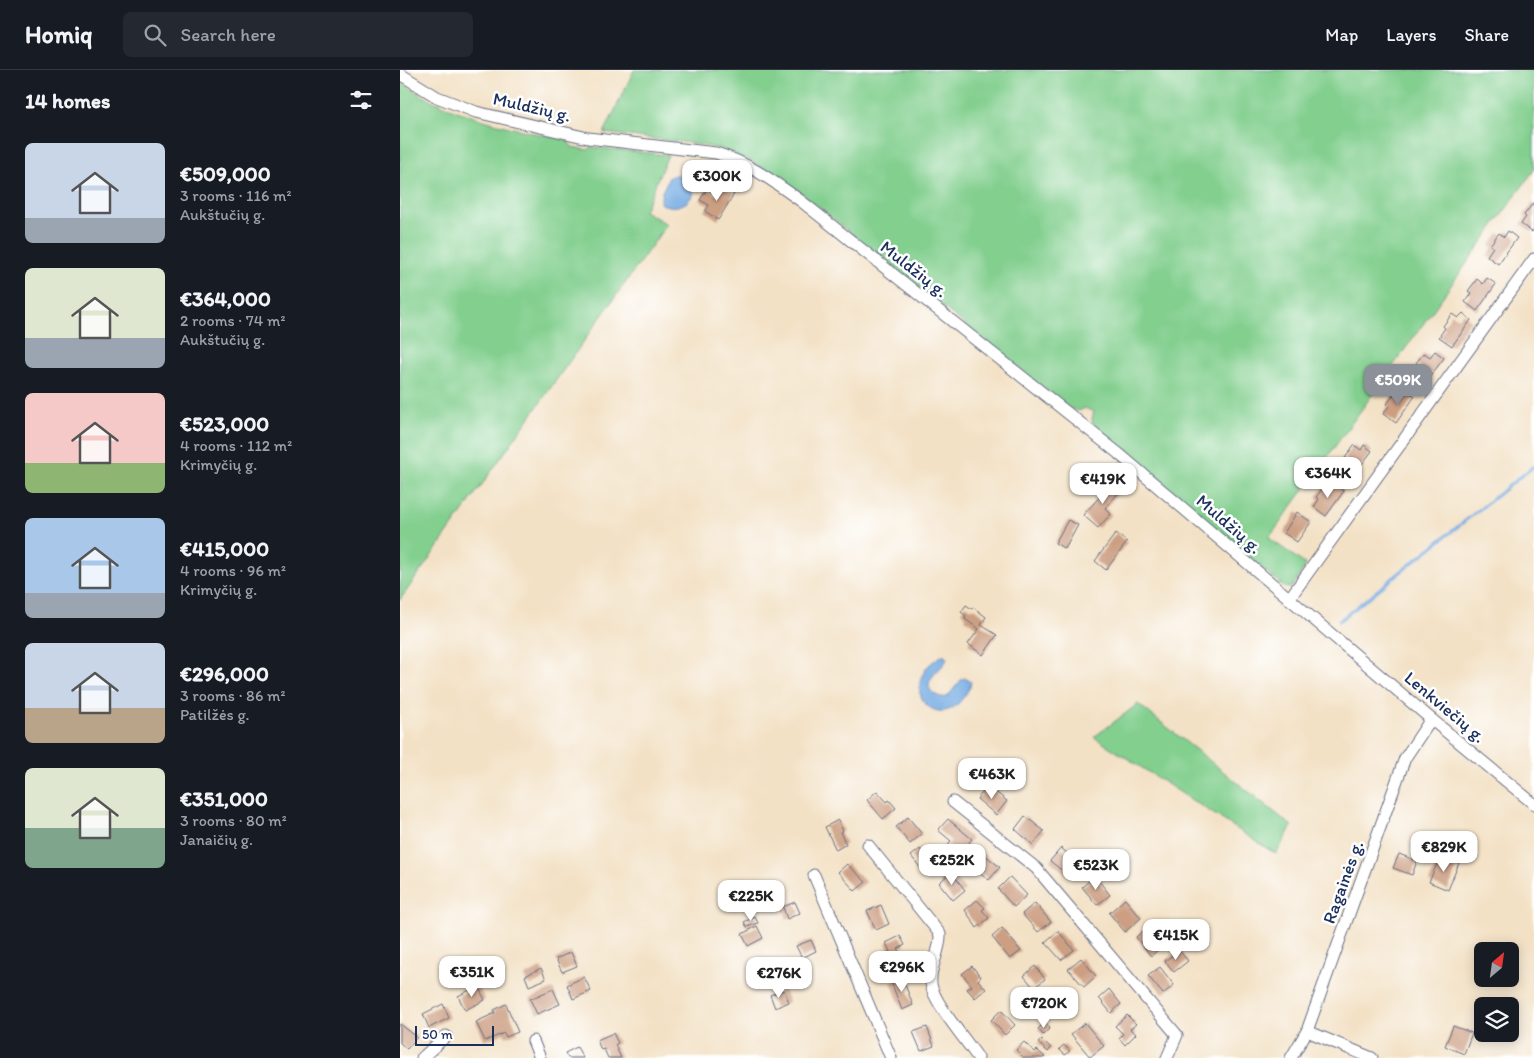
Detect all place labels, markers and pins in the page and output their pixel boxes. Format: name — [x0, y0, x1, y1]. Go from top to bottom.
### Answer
pin: €300K — [682, 160, 752, 202]
pin: €509K — [1363, 364, 1433, 406]
pin: €364K — [1293, 456, 1363, 499]
pin: €419K — [1068, 462, 1138, 505]
pin: €463K — [957, 758, 1027, 800]
pin: €829K — [1409, 830, 1479, 873]
pin: €252K — [917, 844, 987, 886]
pin: €523K — [1061, 848, 1131, 891]
pin: €225K — [716, 880, 786, 922]
pin: €415K — [1141, 918, 1211, 961]
pin: €296K — [867, 950, 937, 993]
pin: €351K — [437, 956, 507, 998]
pin: €276K — [744, 956, 814, 999]
pin: €720K — [1009, 986, 1079, 1029]

